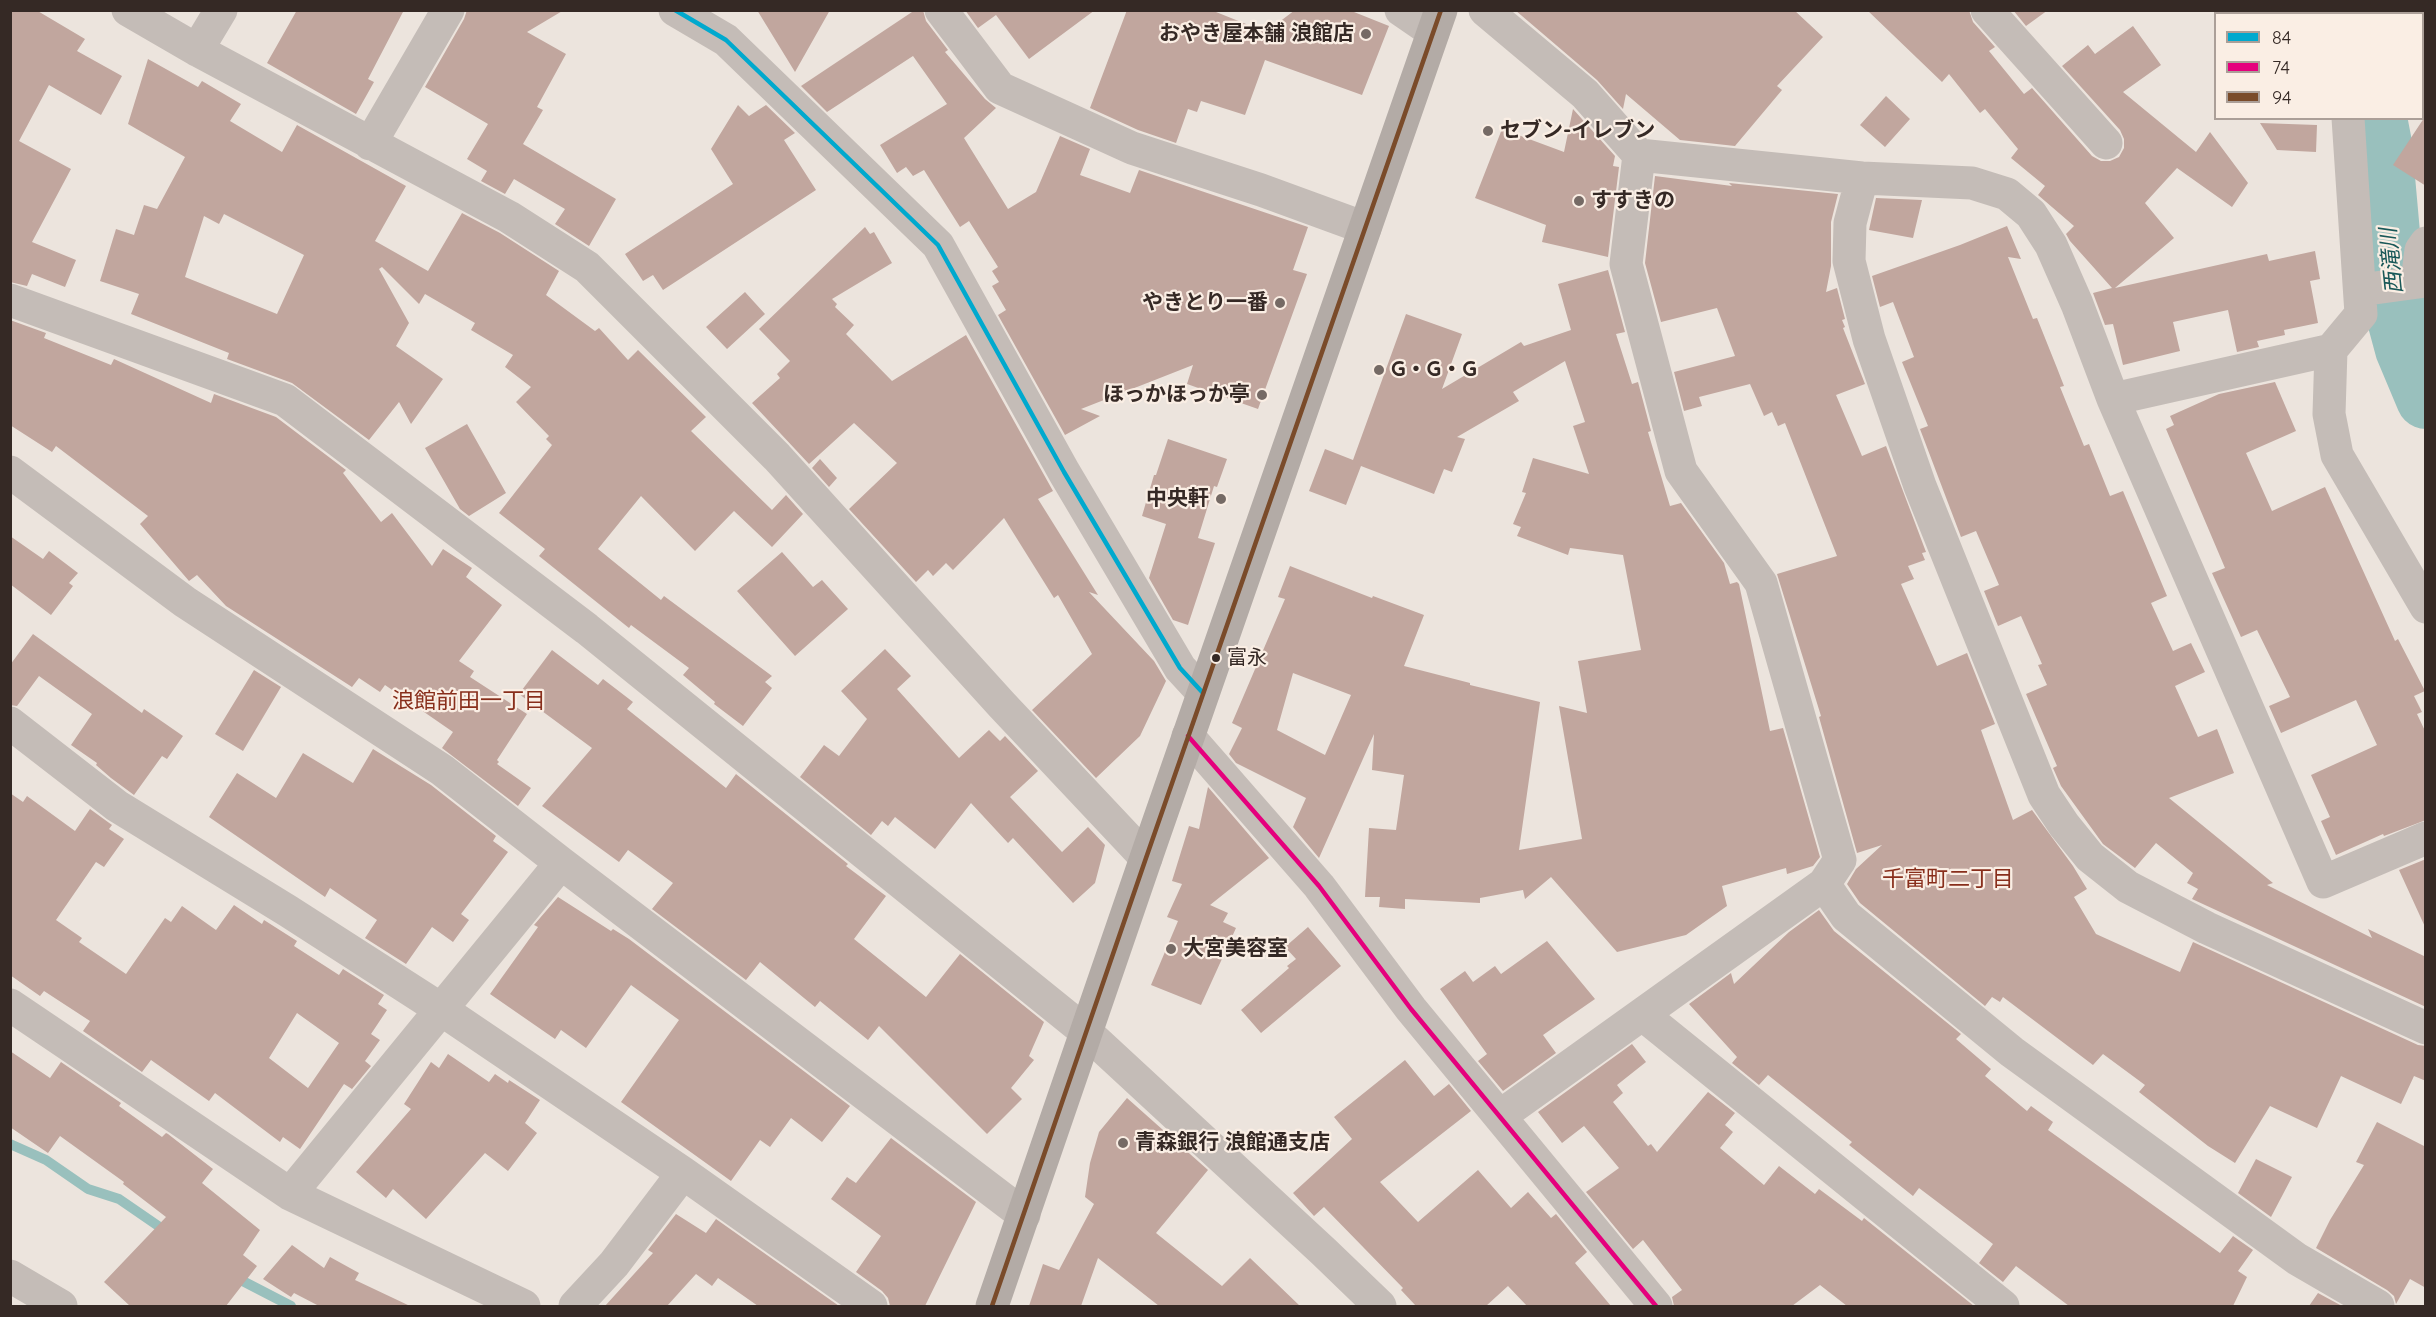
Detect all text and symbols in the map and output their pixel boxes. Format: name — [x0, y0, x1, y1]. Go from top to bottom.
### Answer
legend — [2214, 12, 2424, 120]
place label: おやき屋本舗 浪館店 — [1159, 21, 1354, 47]
text: 84 — [2272, 26, 2291, 49]
marker: おやき屋本舗 浪館店 — [1359, 27, 1373, 41]
text: 74 — [2272, 56, 2290, 79]
text: 94 — [2272, 86, 2292, 109]
place label: セブン-イレブン — [1500, 118, 1655, 144]
marker: セブン-イレブン — [1481, 124, 1495, 138]
place label: すすきの — [1591, 188, 1675, 214]
marker: すすきの — [1572, 194, 1586, 208]
water label: 西滝川 — [2375, 227, 2409, 295]
place label: やきとり一番 — [1142, 290, 1268, 316]
marker: やきとり一番 — [1273, 296, 1287, 310]
place label: G・G・G — [1391, 357, 1477, 383]
marker: G・G・G — [1372, 363, 1386, 377]
place label: ほっかほっか亭 — [1103, 382, 1250, 408]
marker: ほっかほっか亭 — [1255, 388, 1269, 402]
place label: 中央軒 — [1146, 486, 1209, 512]
marker: 中央軒 — [1214, 492, 1228, 506]
place label: 富永 — [1227, 646, 1267, 670]
marker: 富永 — [1210, 652, 1222, 664]
district label: 浪館前田一丁目 — [392, 688, 546, 714]
district label: 千富町二丁目 — [1882, 866, 2014, 892]
place label: 大宮美容室 — [1183, 936, 1288, 962]
marker: 大宮美容室 — [1164, 942, 1178, 956]
place label: 青森銀行 浪館通支店 — [1135, 1130, 1330, 1156]
marker: 青森銀行 浪館通支店 — [1116, 1136, 1130, 1150]

